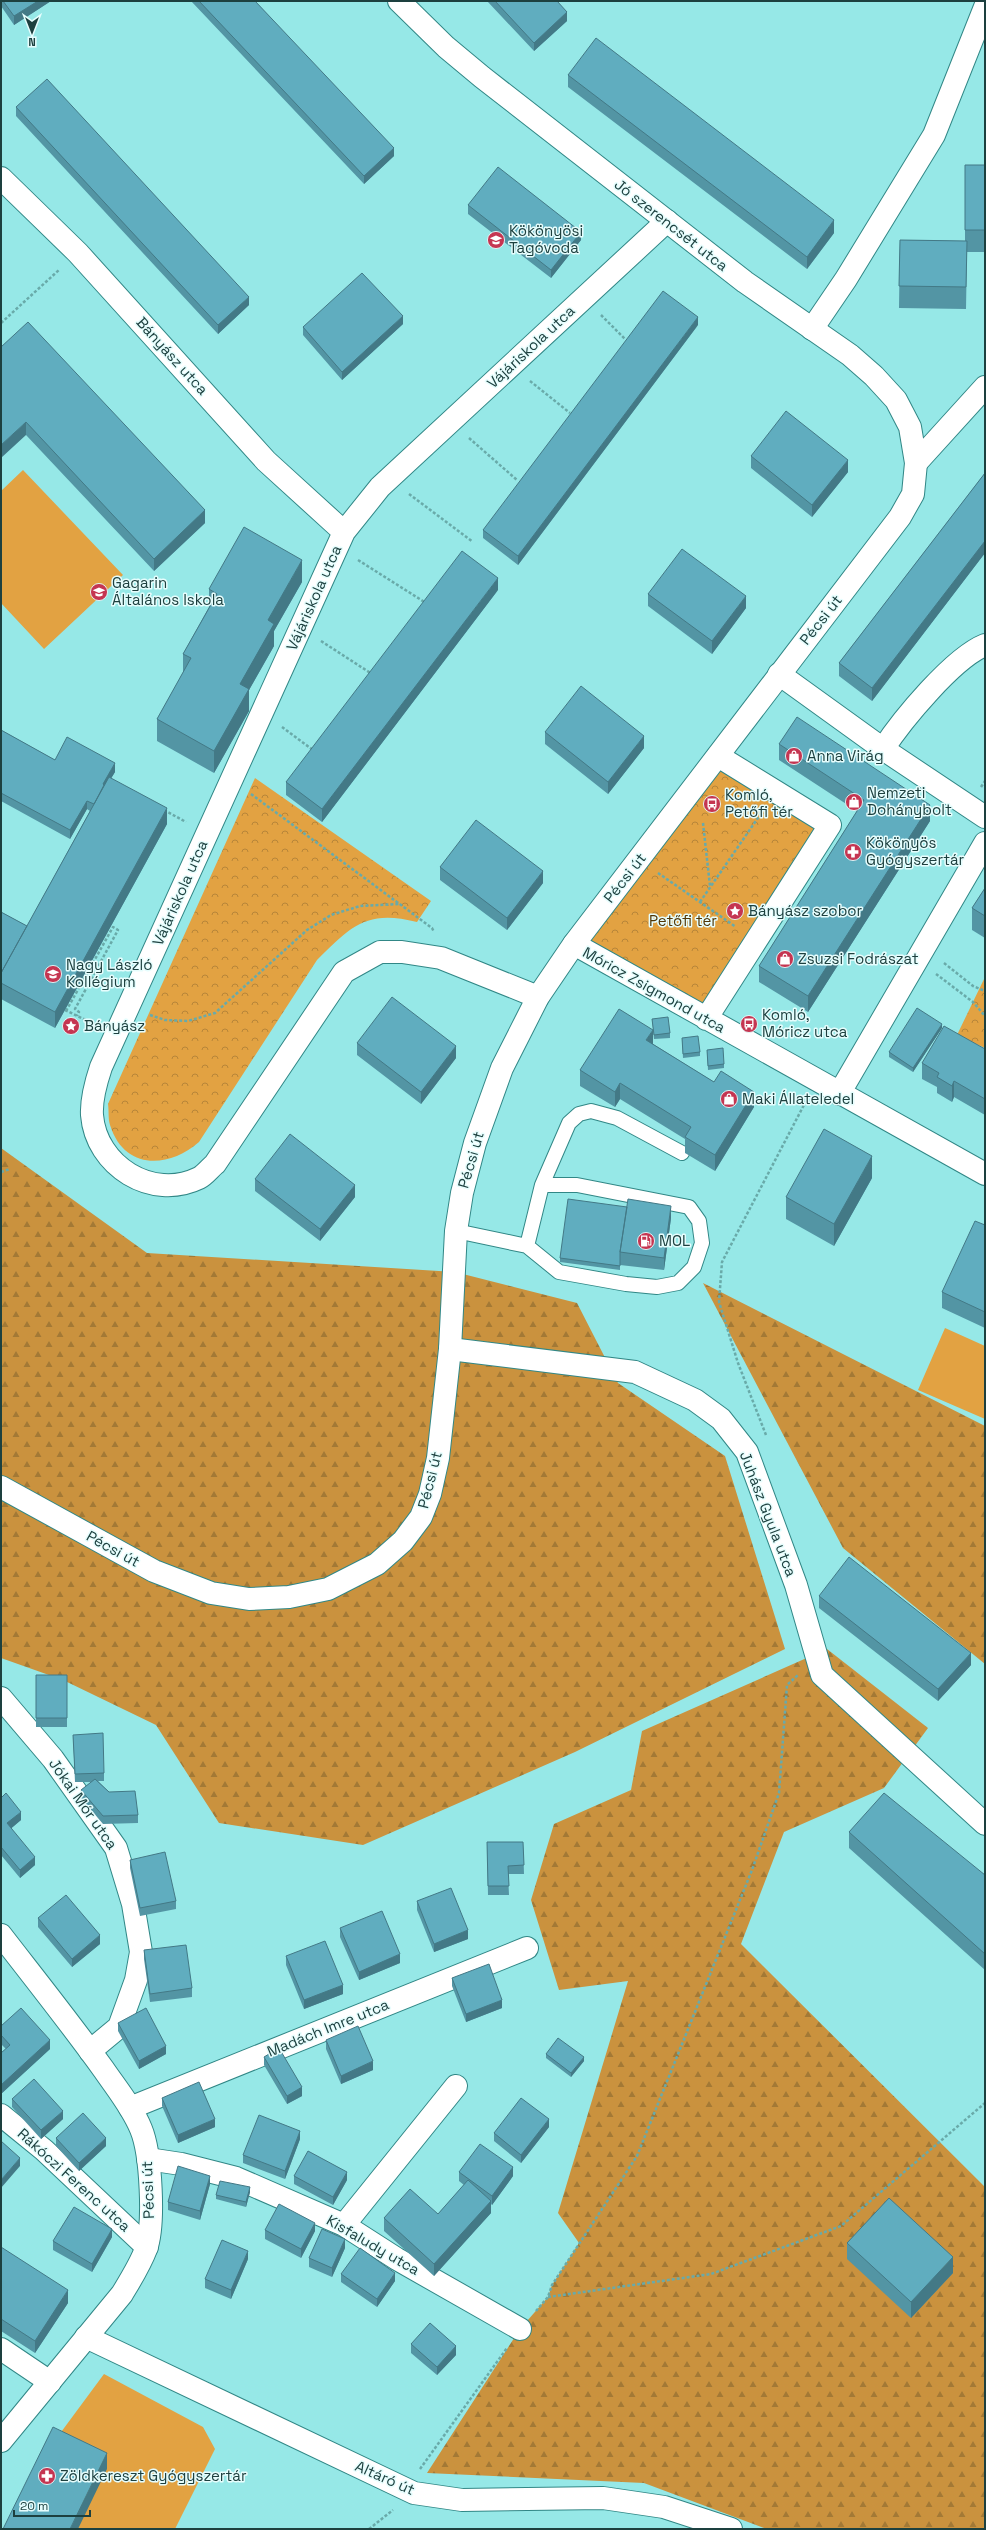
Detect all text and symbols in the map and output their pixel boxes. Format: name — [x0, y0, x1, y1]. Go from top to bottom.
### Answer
north arrow — [12, 12, 52, 52]
text: N — [28, 35, 36, 49]
street label: Jó szerencsét utca — [611, 174, 732, 275]
place label: Kökönyösi Tagóvoda — [509, 221, 583, 257]
school or university icon: Kökönyösi Tagóvoda — [486, 230, 506, 250]
street label: Vájáriskola utca — [483, 301, 579, 392]
street label: Bányász utca — [132, 313, 213, 399]
street label: Vájáriskola utca — [282, 542, 345, 653]
place label: Gagarin Általános Iskola — [112, 573, 224, 609]
school or university icon: Gagarin Általános Iskola — [89, 582, 109, 602]
street label: Pécsi út — [795, 591, 846, 648]
shop icon: Anna Virág — [784, 746, 804, 766]
place label: Anna Virág — [807, 746, 884, 765]
place label: Nemzeti Dohánybolt — [867, 783, 952, 819]
place label: Komló, Petőfi tér — [725, 785, 793, 821]
shop icon: Nemzeti Dohánybolt — [844, 792, 864, 812]
bus stop icon: Komló, Petőfi tér — [702, 794, 722, 814]
place label: Kökönyös Gyógyszertár — [866, 833, 965, 869]
street label: Vájáriskola utca — [148, 837, 211, 948]
pharmacy icon: Kökönyös Gyógyszertár — [843, 842, 863, 862]
street label: Pécsi út — [599, 849, 650, 906]
place icon: Bányász szobor — [725, 901, 745, 921]
place label: Bányász szobor — [748, 901, 863, 920]
park label: Petőfi tér — [649, 911, 717, 930]
street label: Móricz Zsigmond utca — [580, 942, 729, 1037]
shop icon: Zsuzsi Fodrászat — [775, 949, 795, 969]
place label: Zsuzsi Fodrászat — [798, 949, 919, 968]
place label: Nagy László Kollégium — [66, 955, 152, 991]
school or university icon: Nagy László Kollégium — [43, 964, 63, 984]
place label: Komló, Móricz utca — [762, 1005, 848, 1041]
bus stop icon: Komló, Móricz utca — [739, 1014, 759, 1034]
place icon: Bányász — [61, 1016, 81, 1036]
place label: Bányász — [84, 1016, 145, 1035]
shop icon: Maki Állateledel — [719, 1089, 739, 1109]
place label: Maki Állateledel — [742, 1089, 854, 1108]
street label: Pécsi út — [453, 1129, 488, 1190]
fuel station icon: MOL — [636, 1231, 656, 1251]
place label: MOL — [659, 1231, 690, 1250]
street label: Juhász Gyula utca — [736, 1448, 801, 1580]
street label: Pécsi út — [413, 1449, 446, 1510]
street label: Pécsi út — [83, 1526, 143, 1571]
street label: Jókai Mór utca — [45, 1754, 122, 1853]
street label: Madách Imre utca — [264, 1994, 392, 2061]
street label: Rákóczi Ferenc utca — [14, 2124, 135, 2236]
street label: Pécsi út — [137, 2161, 158, 2219]
street label: Kisfaludy utca — [323, 2210, 424, 2279]
street label: Altáró út — [352, 2456, 418, 2499]
pharmacy icon: Zöldkereszt Gyógyszertár — [37, 2466, 57, 2486]
place label: Zöldkereszt Gyógyszertár — [60, 2466, 247, 2485]
scale bar — [14, 2492, 90, 2518]
text: 20 m — [20, 2498, 48, 2514]

